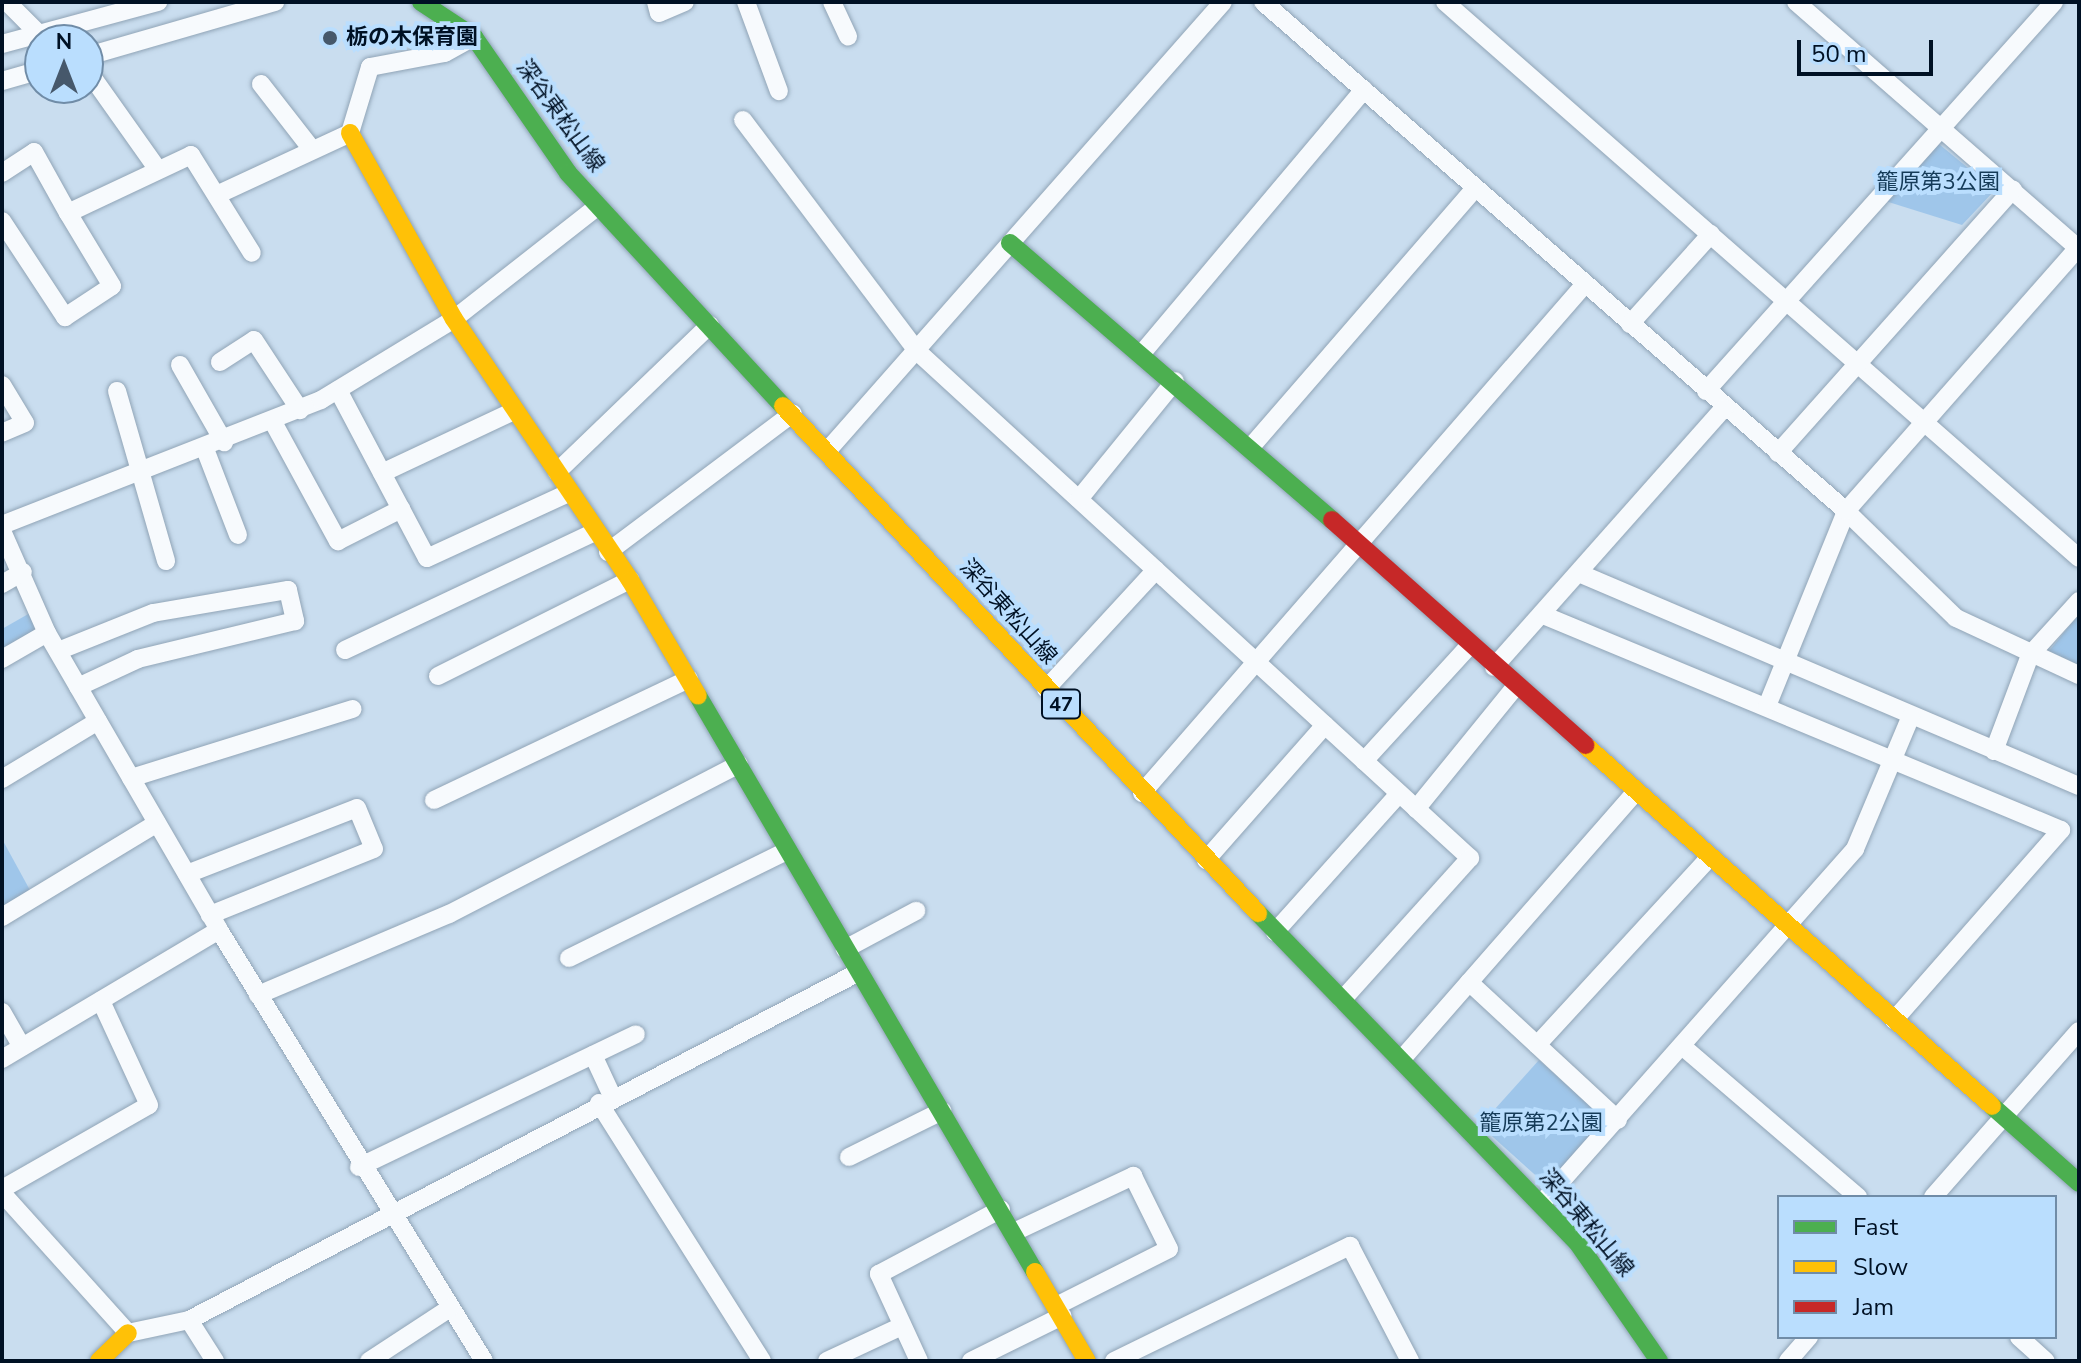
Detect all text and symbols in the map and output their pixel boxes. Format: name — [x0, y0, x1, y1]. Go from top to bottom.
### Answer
north arrow — [24, 24, 104, 104]
scale bar — [1801, 24, 1937, 74]
place label: 栃の木保育園 — [346, 25, 478, 51]
text: N — [56, 27, 72, 57]
marker: 栃の木保育園 — [321, 29, 339, 47]
text: 50 m — [1811, 38, 1867, 70]
street label: 深谷東松山線 — [511, 55, 609, 177]
park label: 籠原第3公園 — [1876, 170, 2000, 196]
street label: 深谷東松山線 — [954, 554, 1062, 670]
road number: 47 — [1041, 688, 1081, 720]
park label: 籠原第2公園 — [1479, 1111, 1603, 1137]
street label: 深谷東松山線 — [1533, 1164, 1639, 1282]
legend — [1777, 1195, 2057, 1339]
text: Fast — [1853, 1211, 1898, 1243]
text: Slow — [1853, 1251, 1908, 1283]
text: Jam — [1853, 1291, 1894, 1323]

